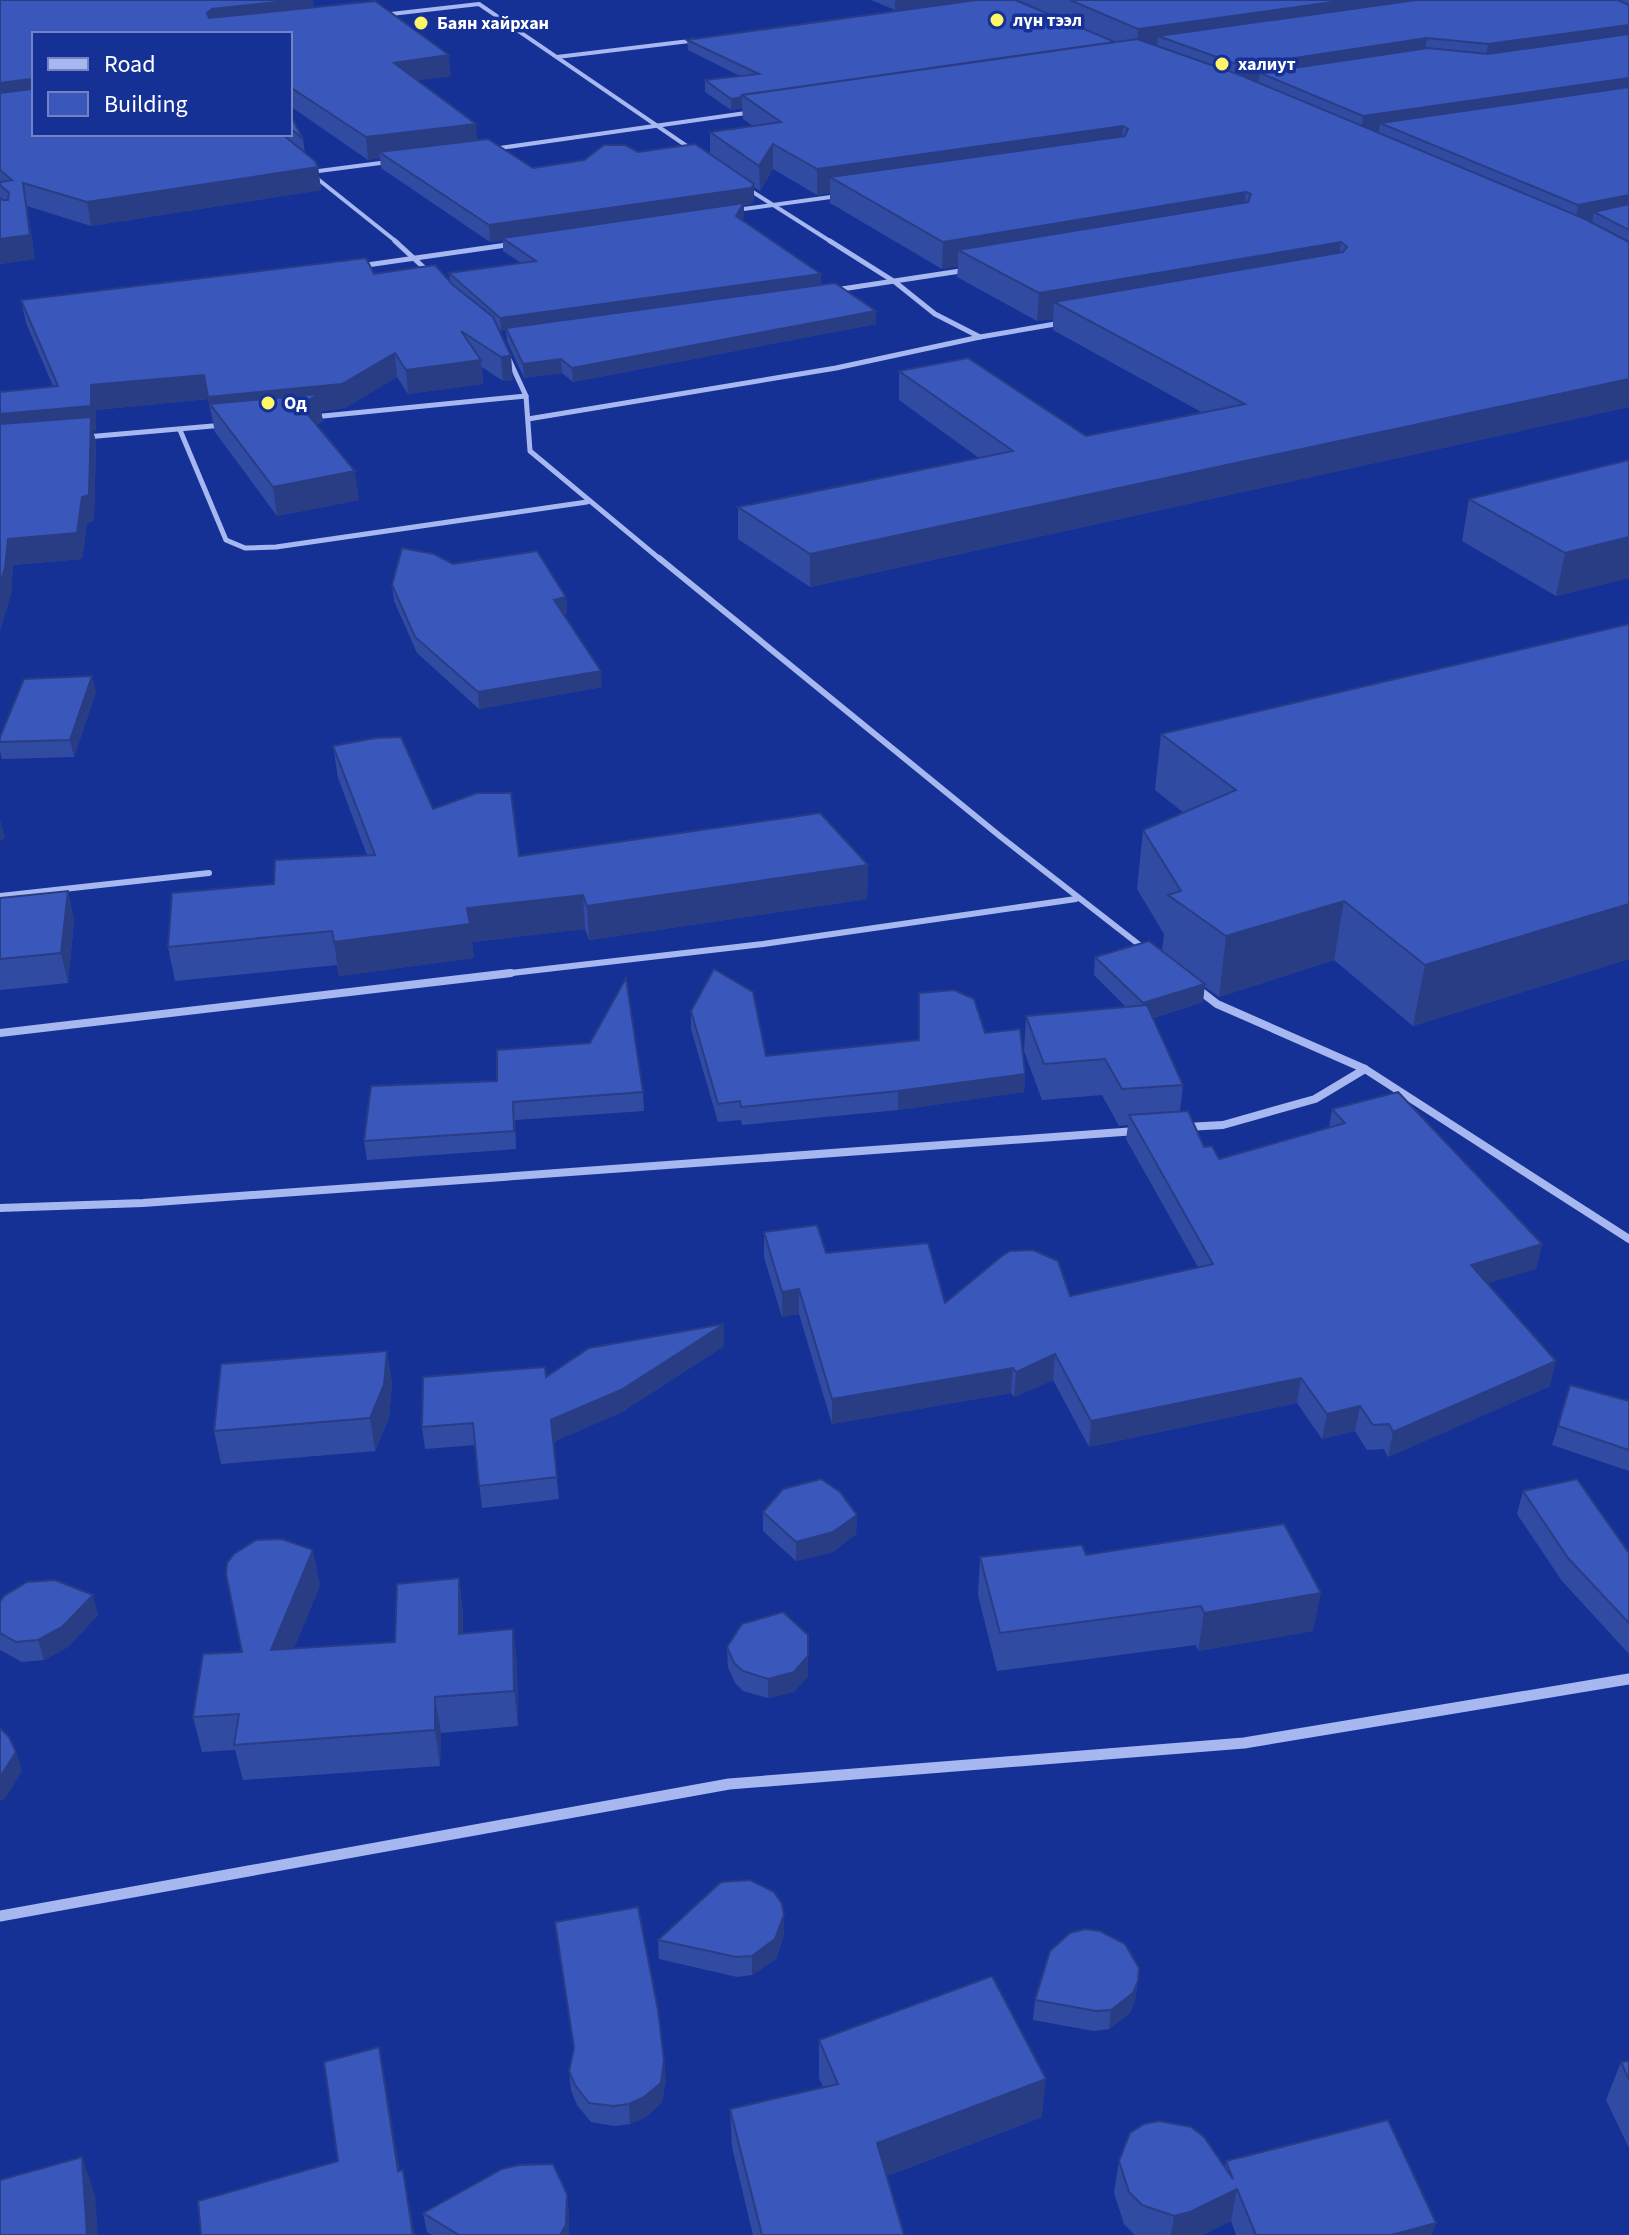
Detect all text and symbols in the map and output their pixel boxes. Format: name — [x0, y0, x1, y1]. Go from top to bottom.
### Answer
place label: лүн тээл — [1013, 8, 1082, 33]
place label: Баян хайрхан — [437, 11, 549, 36]
marker: лүн тээл — [988, 11, 1006, 29]
marker: Баян хайрхан — [412, 14, 430, 32]
legend — [32, 32, 292, 136]
text: Road — [104, 47, 156, 82]
place label: халиут — [1238, 52, 1296, 77]
marker: халиут — [1213, 55, 1231, 73]
text: Building — [104, 87, 188, 122]
place label: Од — [284, 391, 307, 416]
marker: Од — [259, 394, 277, 412]

